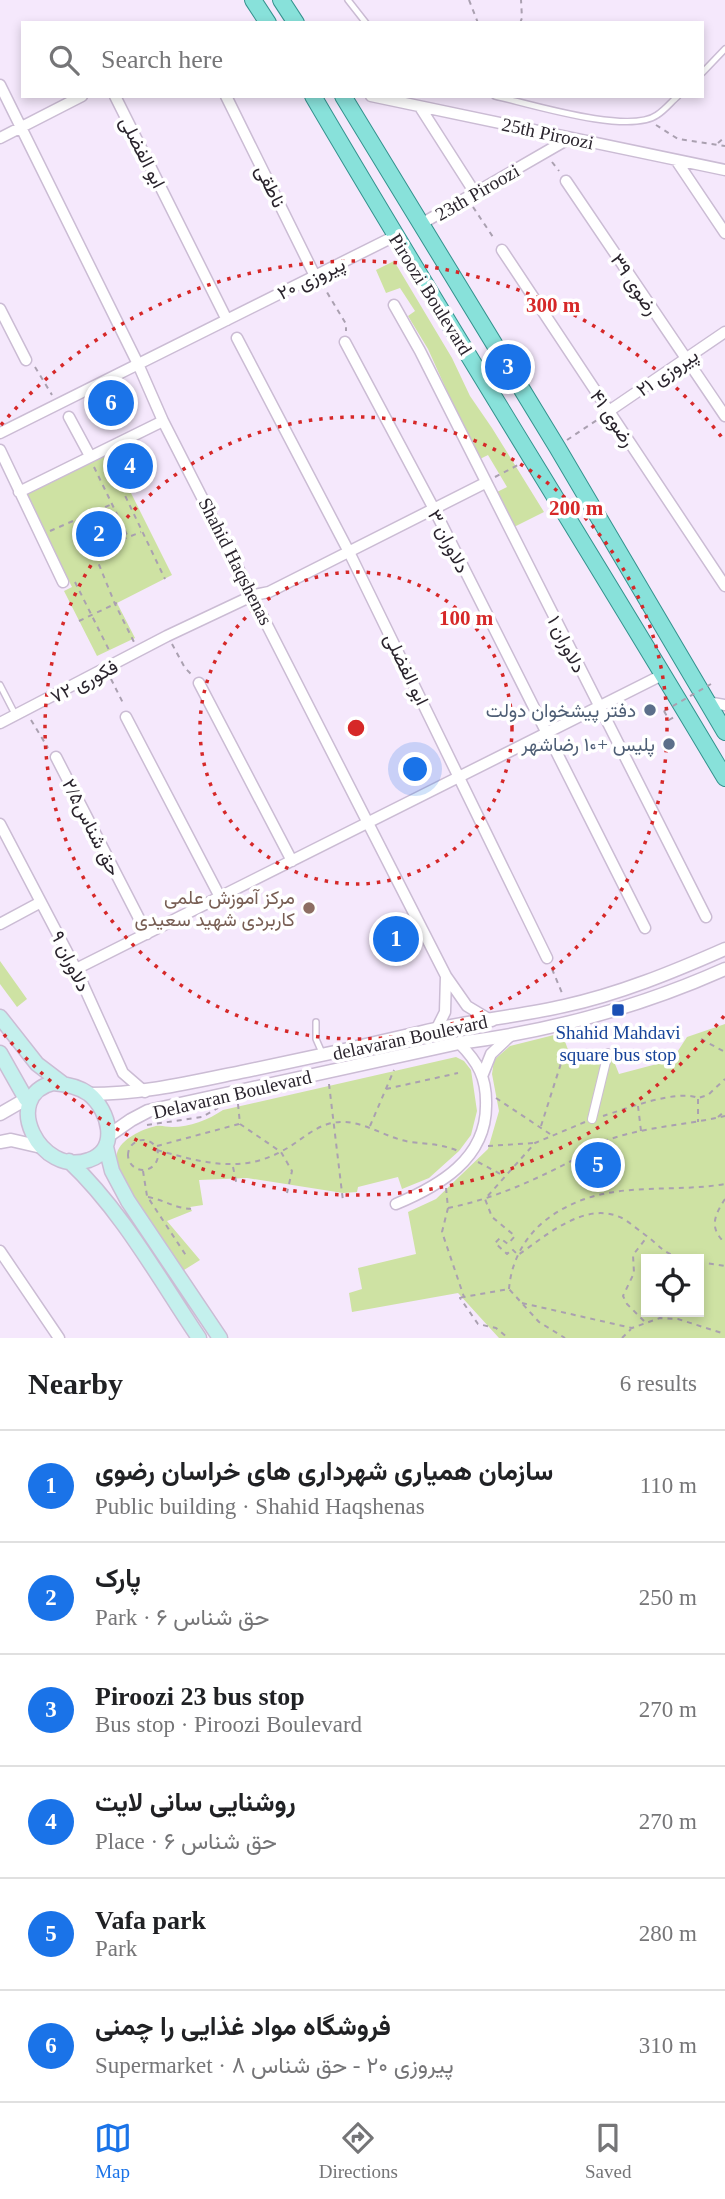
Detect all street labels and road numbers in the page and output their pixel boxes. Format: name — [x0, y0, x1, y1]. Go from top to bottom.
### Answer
street label: ابو الفضلی — [115, 113, 169, 192]
street label: 25th Piroozi — [500, 114, 596, 153]
street label: 23th Piroozi — [432, 160, 523, 225]
street label: ناطقی — [250, 162, 290, 211]
street label: Piroozi Boulevard — [385, 230, 477, 359]
street label: رضوی ۳۹ — [606, 250, 663, 319]
street label: پیروزی ۲۰ — [274, 253, 350, 306]
street label: پیروزی ۲۱ — [633, 344, 704, 403]
street label: رضوی ۴۱ — [585, 386, 639, 451]
street label: Shahid Haqshenas — [194, 494, 277, 628]
street label: دلاوران ۳ — [423, 506, 473, 577]
street label: دلاوران ۱ — [542, 612, 590, 677]
street label: ابو الفضلی — [379, 630, 433, 709]
street label: فکوری ۷۲ — [47, 656, 122, 708]
street label: حق شناس۲/۵ — [57, 775, 125, 880]
street label: دلاوران ۹ — [46, 928, 94, 995]
street label: delavaran Boulevard — [331, 1011, 490, 1064]
street label: Delavaran Boulevard — [151, 1066, 314, 1123]

